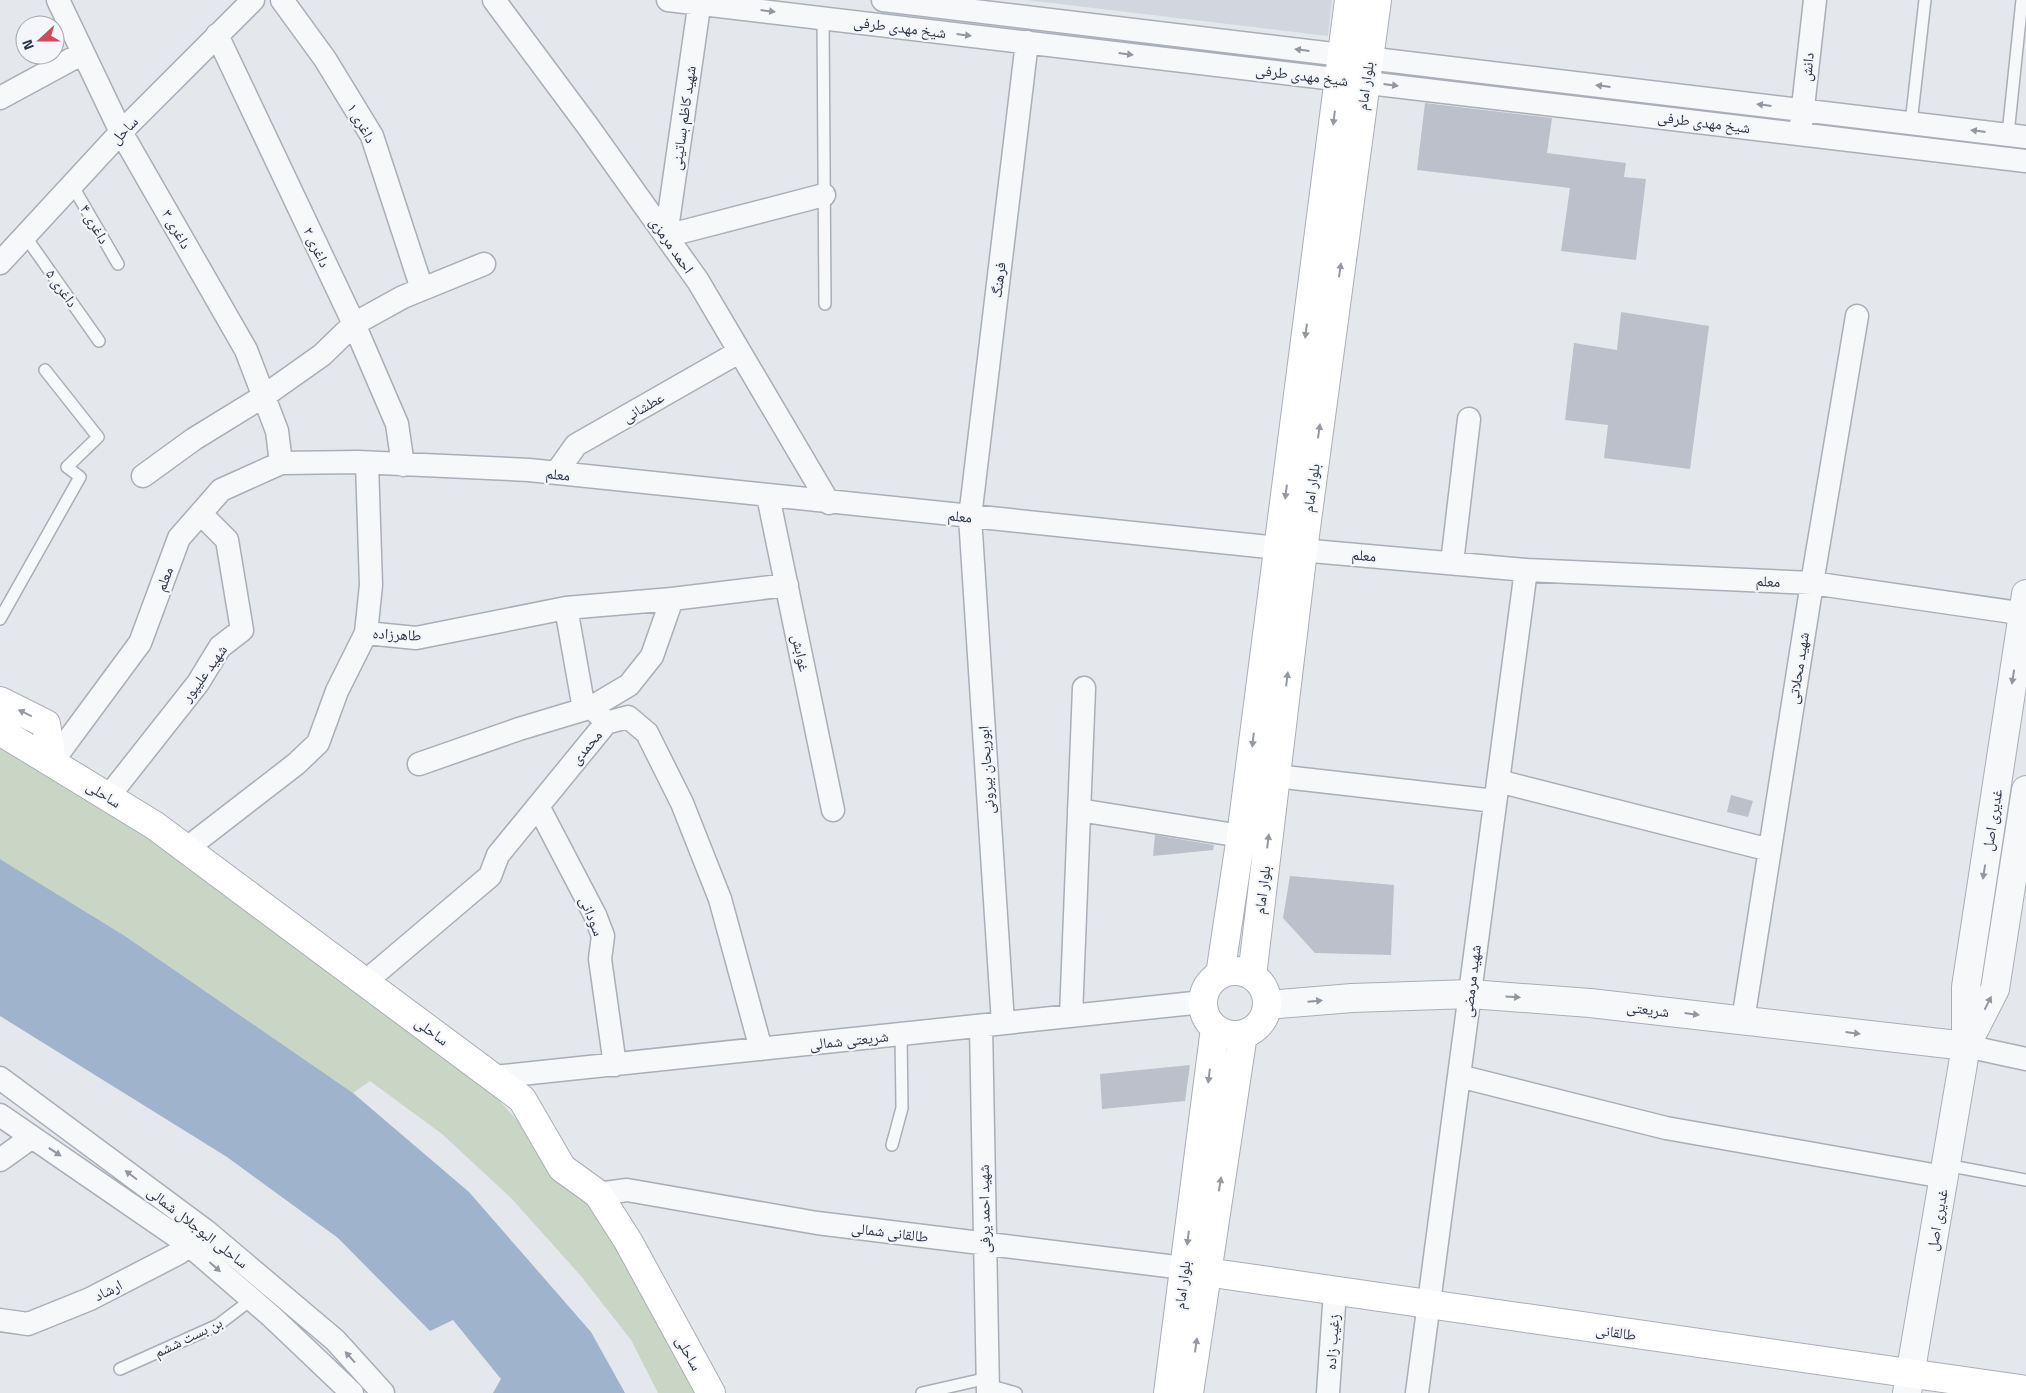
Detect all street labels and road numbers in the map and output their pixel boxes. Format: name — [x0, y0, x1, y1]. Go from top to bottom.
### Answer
street label: شیخ مهدی طرفی — [852, 10, 948, 44]
street label: دانش — [1794, 51, 1820, 83]
street label: شیخ مهدی طرفی — [1254, 58, 1350, 92]
street label: بلوار امام — [1350, 60, 1380, 112]
street label: شهید کاظم بساتینی — [664, 64, 702, 172]
street label: داغری ۱ — [342, 99, 382, 147]
street label: شیخ مهدی طرفی — [1656, 105, 1752, 139]
street label: ساحل — [105, 110, 143, 150]
street label: داغری ۴ — [74, 200, 116, 248]
street label: داغری ۳ — [156, 205, 198, 253]
street label: احمد مرمزی — [644, 212, 700, 278]
street label: داغری ۲ — [298, 223, 336, 271]
street label: فرهنگ — [984, 261, 1012, 299]
street label: داغری ۵ — [40, 264, 84, 312]
street label: عطشانی — [618, 386, 669, 428]
street label: معلم — [545, 461, 572, 487]
street label: بلوار امام — [1296, 462, 1326, 514]
street label: معلم — [947, 503, 974, 529]
street label: معلم — [1351, 542, 1377, 568]
street label: معلم — [149, 563, 179, 595]
street label: معلم — [1755, 569, 1781, 593]
street label: طاهرزاده — [372, 621, 422, 647]
street label: شهید محلاتی — [1781, 630, 1815, 706]
street label: غوابش — [786, 632, 816, 674]
street label: شهید علیپور — [175, 639, 233, 707]
street label: محمدی — [565, 724, 608, 769]
street label: ابوریحان بیرونی — [971, 725, 1001, 815]
street label: ساحلی — [82, 774, 126, 814]
street label: غدیری اصل — [1976, 787, 2008, 853]
street label: بلوار امام — [1248, 864, 1276, 916]
street label: سودانی — [574, 893, 610, 939]
street label: شهید مرمضی — [1455, 943, 1487, 1019]
street label: شریعتی — [1625, 995, 1671, 1023]
street label: ساحلی — [410, 1011, 454, 1051]
street label: شریعتی شمالی — [808, 1024, 890, 1056]
street label: شهید احمد یرفی — [972, 1164, 996, 1254]
street label: ساحلی البوجلال شمالی — [142, 1180, 254, 1274]
street label: غدیری اصل — [1920, 1187, 1954, 1253]
street label: طالقانی شمالی — [850, 1216, 930, 1248]
street label: بلوار امام — [1168, 1259, 1196, 1311]
street label: ارشاد — [90, 1273, 126, 1307]
street label: بن بست ششم — [150, 1311, 226, 1363]
street label: زغیب زاده — [1319, 1313, 1345, 1371]
street label: طالقانی — [1594, 1318, 1638, 1346]
street label: ساحلی — [670, 1331, 708, 1375]

